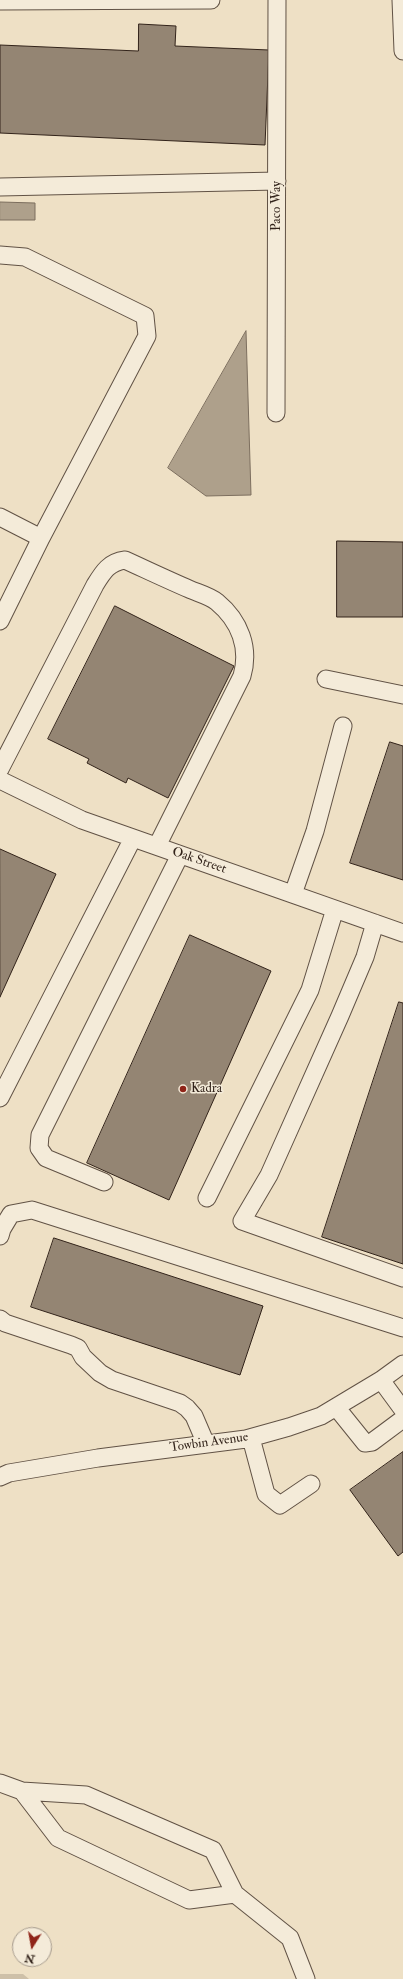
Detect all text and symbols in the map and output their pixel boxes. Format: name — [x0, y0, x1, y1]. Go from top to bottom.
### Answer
street label: Paco Way — [269, 181, 285, 231]
street label: Oak Street — [170, 844, 228, 878]
place label: Kadra — [191, 1081, 222, 1097]
marker: Kadra — [178, 1084, 188, 1094]
street label: Towbin Avenue — [169, 1430, 249, 1456]
north arrow — [12, 1927, 52, 1967]
text: N — [24, 1951, 36, 1966]

